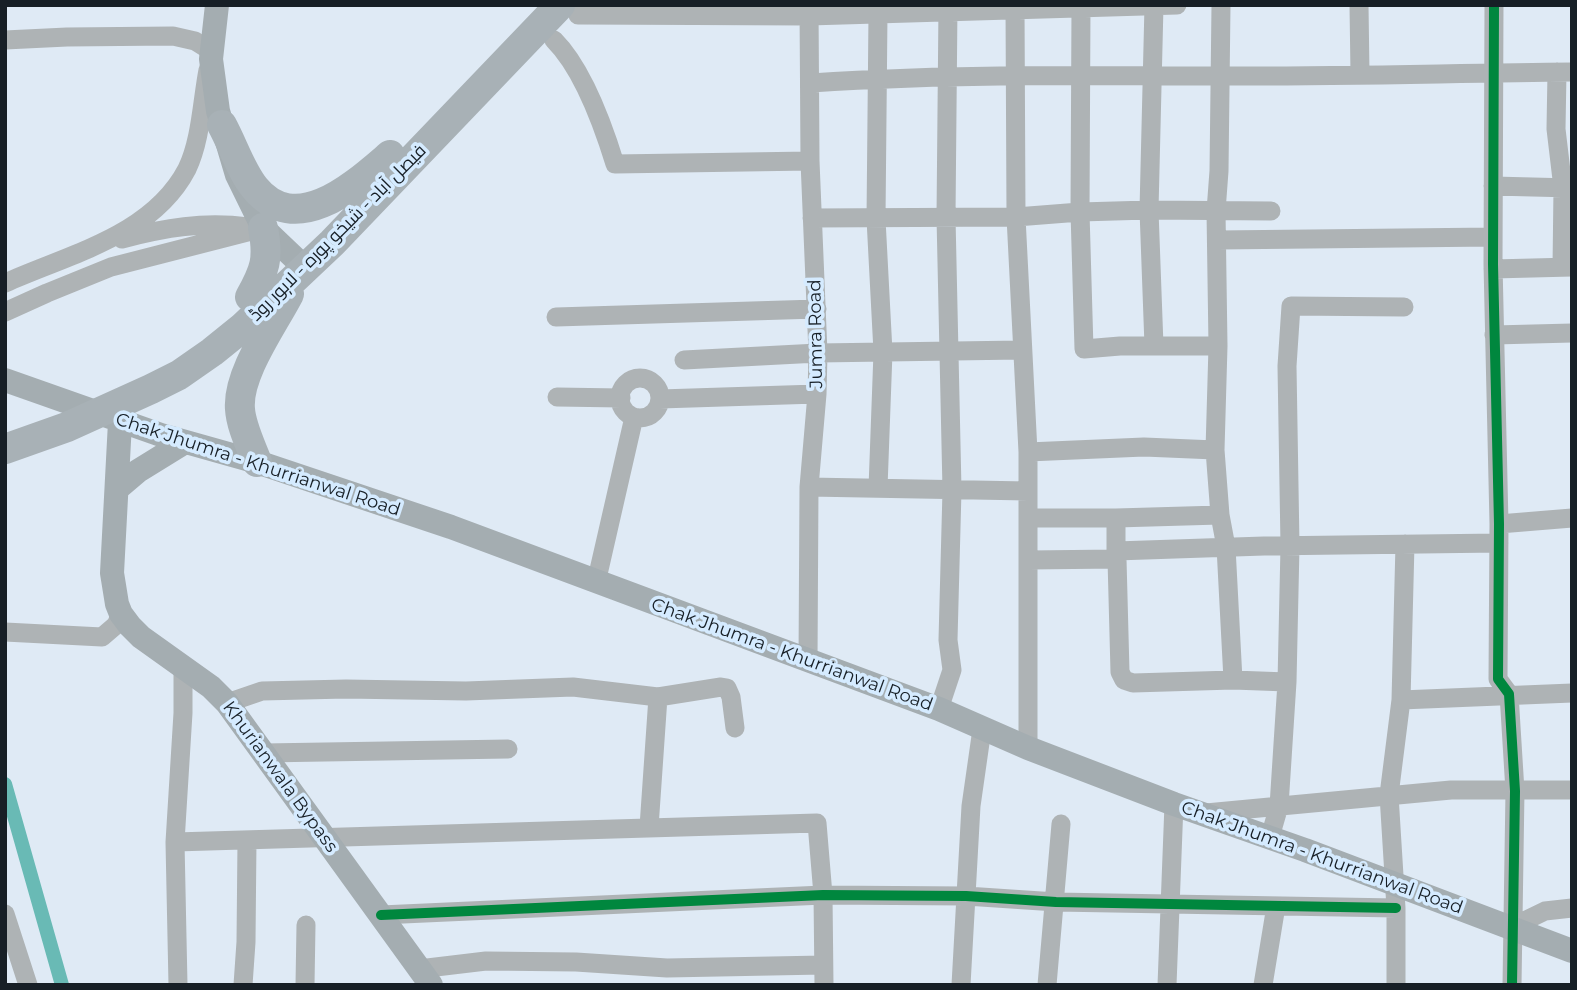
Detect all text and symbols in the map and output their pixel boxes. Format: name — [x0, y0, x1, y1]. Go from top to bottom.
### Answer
street label: فیصل آباد - شیخو پورہ - لاہور روڈ — [245, 140, 431, 326]
street label: Jumra Road — [804, 279, 828, 389]
street label: Chak Jhumra - Khurrianwal Road — [113, 409, 403, 521]
street label: Chak Jhumra - Khurrianwal Road — [648, 594, 936, 716]
street label: Khurianwala Bypass — [218, 697, 342, 857]
street label: Chak Jhumra - Khurrianwal Road — [1178, 797, 1466, 919]

